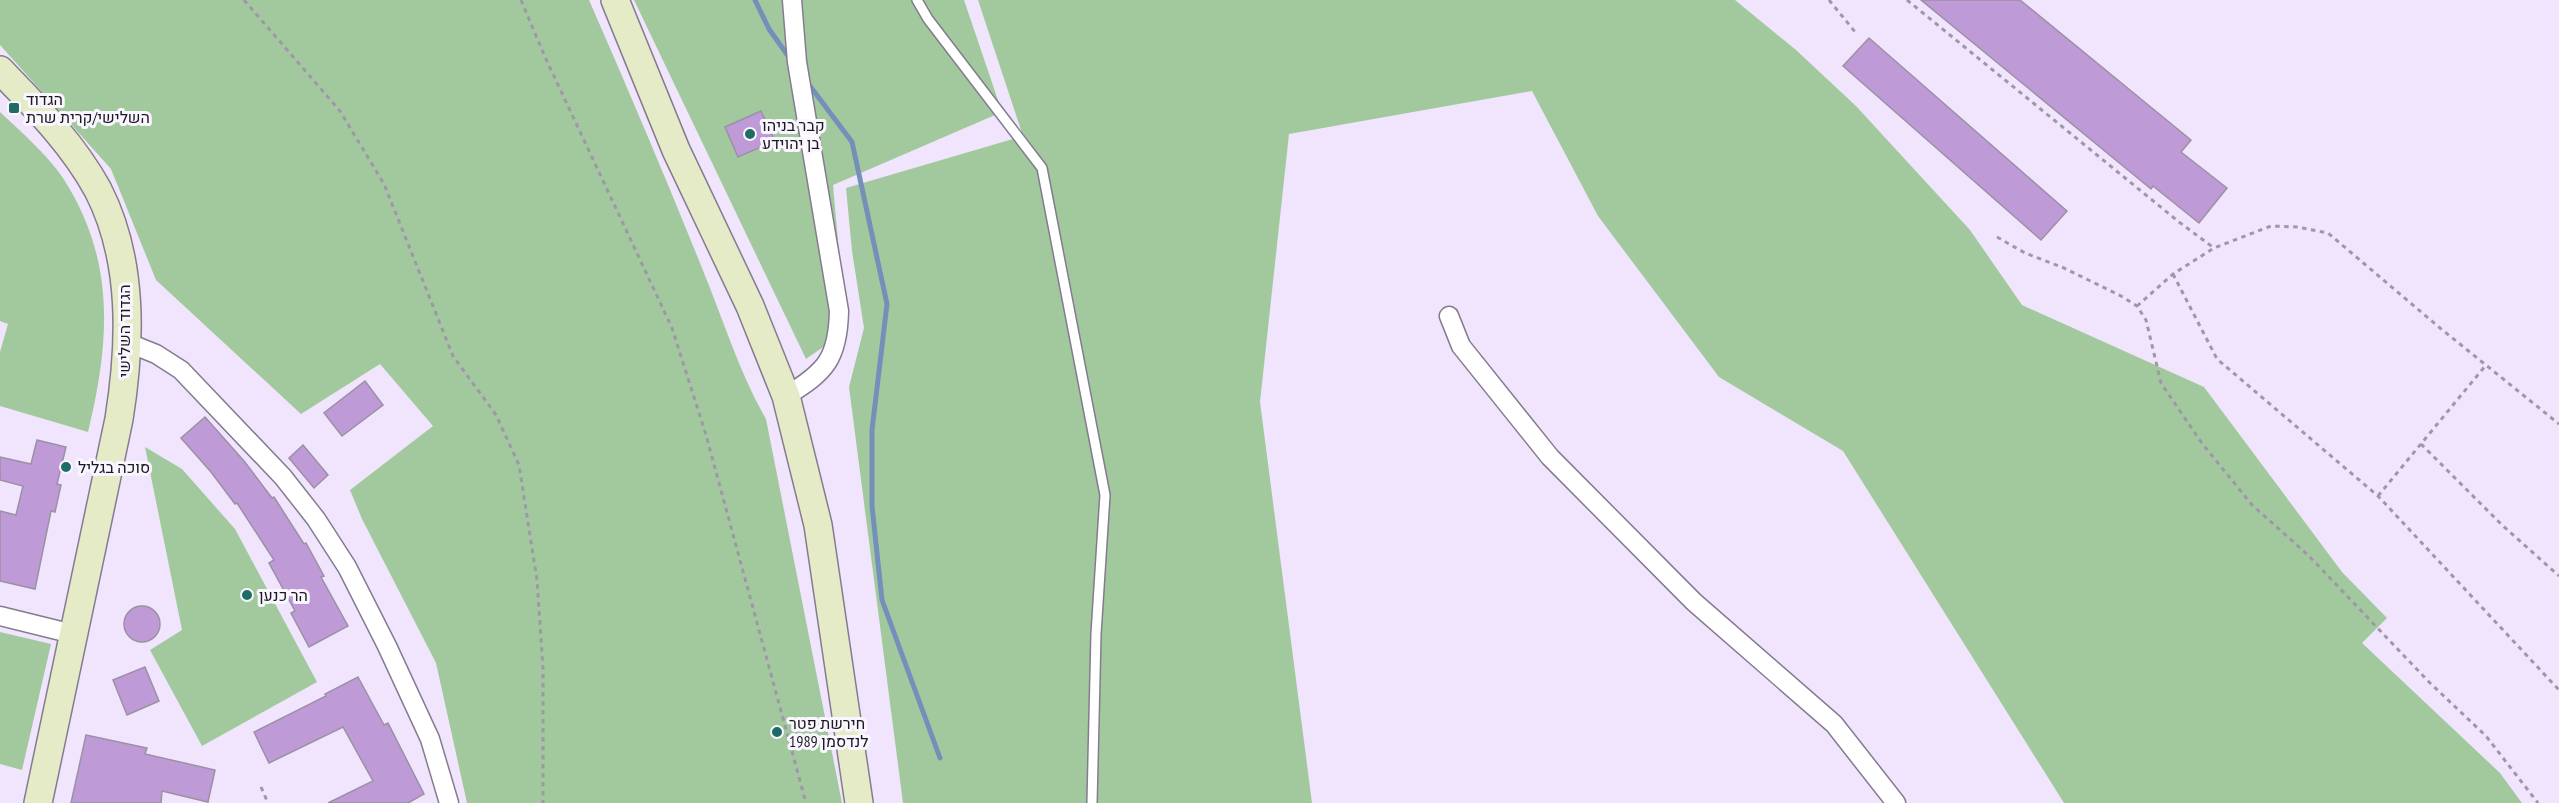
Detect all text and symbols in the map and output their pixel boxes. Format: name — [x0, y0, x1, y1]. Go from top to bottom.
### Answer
place label: הגדוד השלישי/קרית שרת — [26, 89, 150, 127]
marker: הגדוד השלישי/קרית שרת — [7, 101, 21, 115]
place label: קבר בניהו בן יהוידע — [762, 115, 825, 153]
marker: קבר בניהו בן יהוידע — [743, 127, 757, 141]
street label: הגדוד השלישי — [114, 284, 134, 378]
place label: סוכה בגליל — [78, 457, 150, 477]
marker: סוכה בגליל — [59, 460, 73, 474]
place label: הר כנען — [259, 585, 308, 605]
marker: הר כנען — [240, 588, 254, 602]
place label: חירשת פטר לנדסמן 1989 — [789, 713, 869, 751]
marker: חירשת פטר לנדסמן 1989 — [770, 725, 784, 739]

